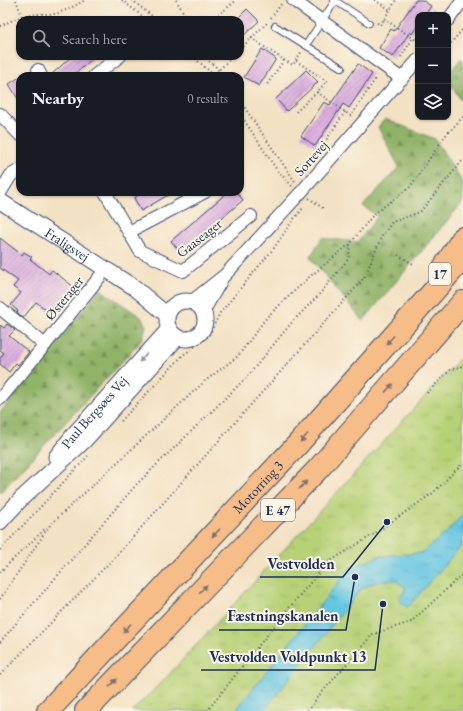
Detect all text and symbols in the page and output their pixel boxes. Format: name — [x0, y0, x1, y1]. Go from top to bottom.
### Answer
map controls — [415, 12, 451, 120]
button: + — [415, 12, 451, 48]
search box — [16, 16, 244, 60]
icon: search — [30, 27, 52, 49]
text: Search here — [62, 29, 127, 48]
button: − — [415, 48, 451, 84]
button: layers — [415, 84, 451, 120]
text: Nearby — [32, 87, 84, 109]
text: 0 results — [187, 90, 228, 107]
street label: Sortevej — [290, 136, 332, 180]
street label: Gaaseager — [173, 214, 226, 261]
street label: Fraligsvej — [42, 223, 93, 265]
road number: 17 — [429, 263, 451, 285]
street label: Østerager — [41, 272, 87, 324]
one-way arrow — [386, 335, 395, 345]
one-way arrow — [138, 353, 147, 363]
street label: Paul Bergsøes Vej — [57, 372, 131, 452]
one-way arrow — [384, 382, 393, 393]
one-way arrow — [300, 432, 309, 443]
street label: Motorring 3 — [229, 456, 287, 517]
one-way arrow — [298, 480, 307, 490]
road number: E 47 — [261, 499, 295, 521]
one-way arrow — [211, 528, 220, 538]
callout: Vestvolden — [260, 550, 343, 577]
text: Vestvolden — [267, 554, 335, 573]
one-way arrow — [198, 584, 208, 594]
callout: Fæstningskanalen — [219, 603, 346, 630]
text: Fæstningskanalen — [227, 606, 339, 625]
one-way arrow — [123, 623, 132, 632]
callout: Vestvolden Voldpunkt 13 — [201, 643, 375, 670]
text: Vestvolden Voldpunkt 13 — [209, 647, 367, 666]
one-way arrow — [108, 678, 118, 688]

